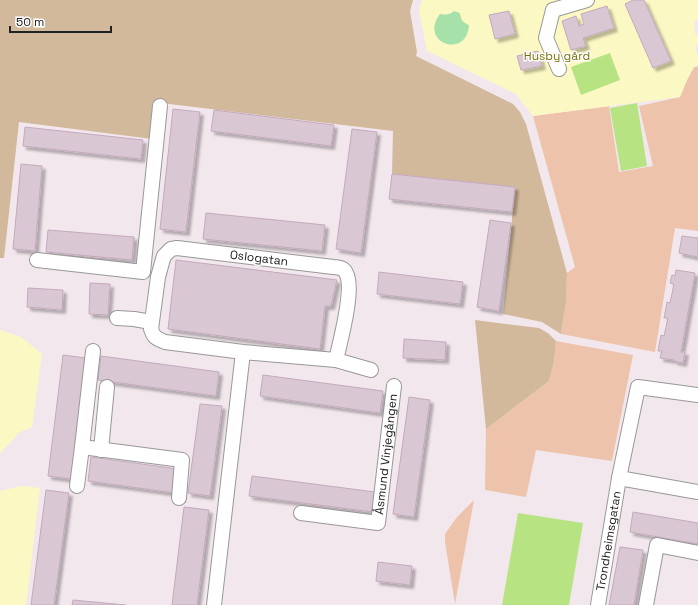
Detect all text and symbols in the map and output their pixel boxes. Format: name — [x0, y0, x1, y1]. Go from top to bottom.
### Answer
scale bar — [10, 8, 111, 34]
text: 50 m — [16, 14, 44, 30]
park label: Husby gård — [524, 48, 590, 64]
street label: Oslogatan — [229, 246, 289, 270]
street label: Åsmund Vinjegången — [371, 393, 401, 515]
street label: Trondheimsgatan — [592, 490, 625, 592]

